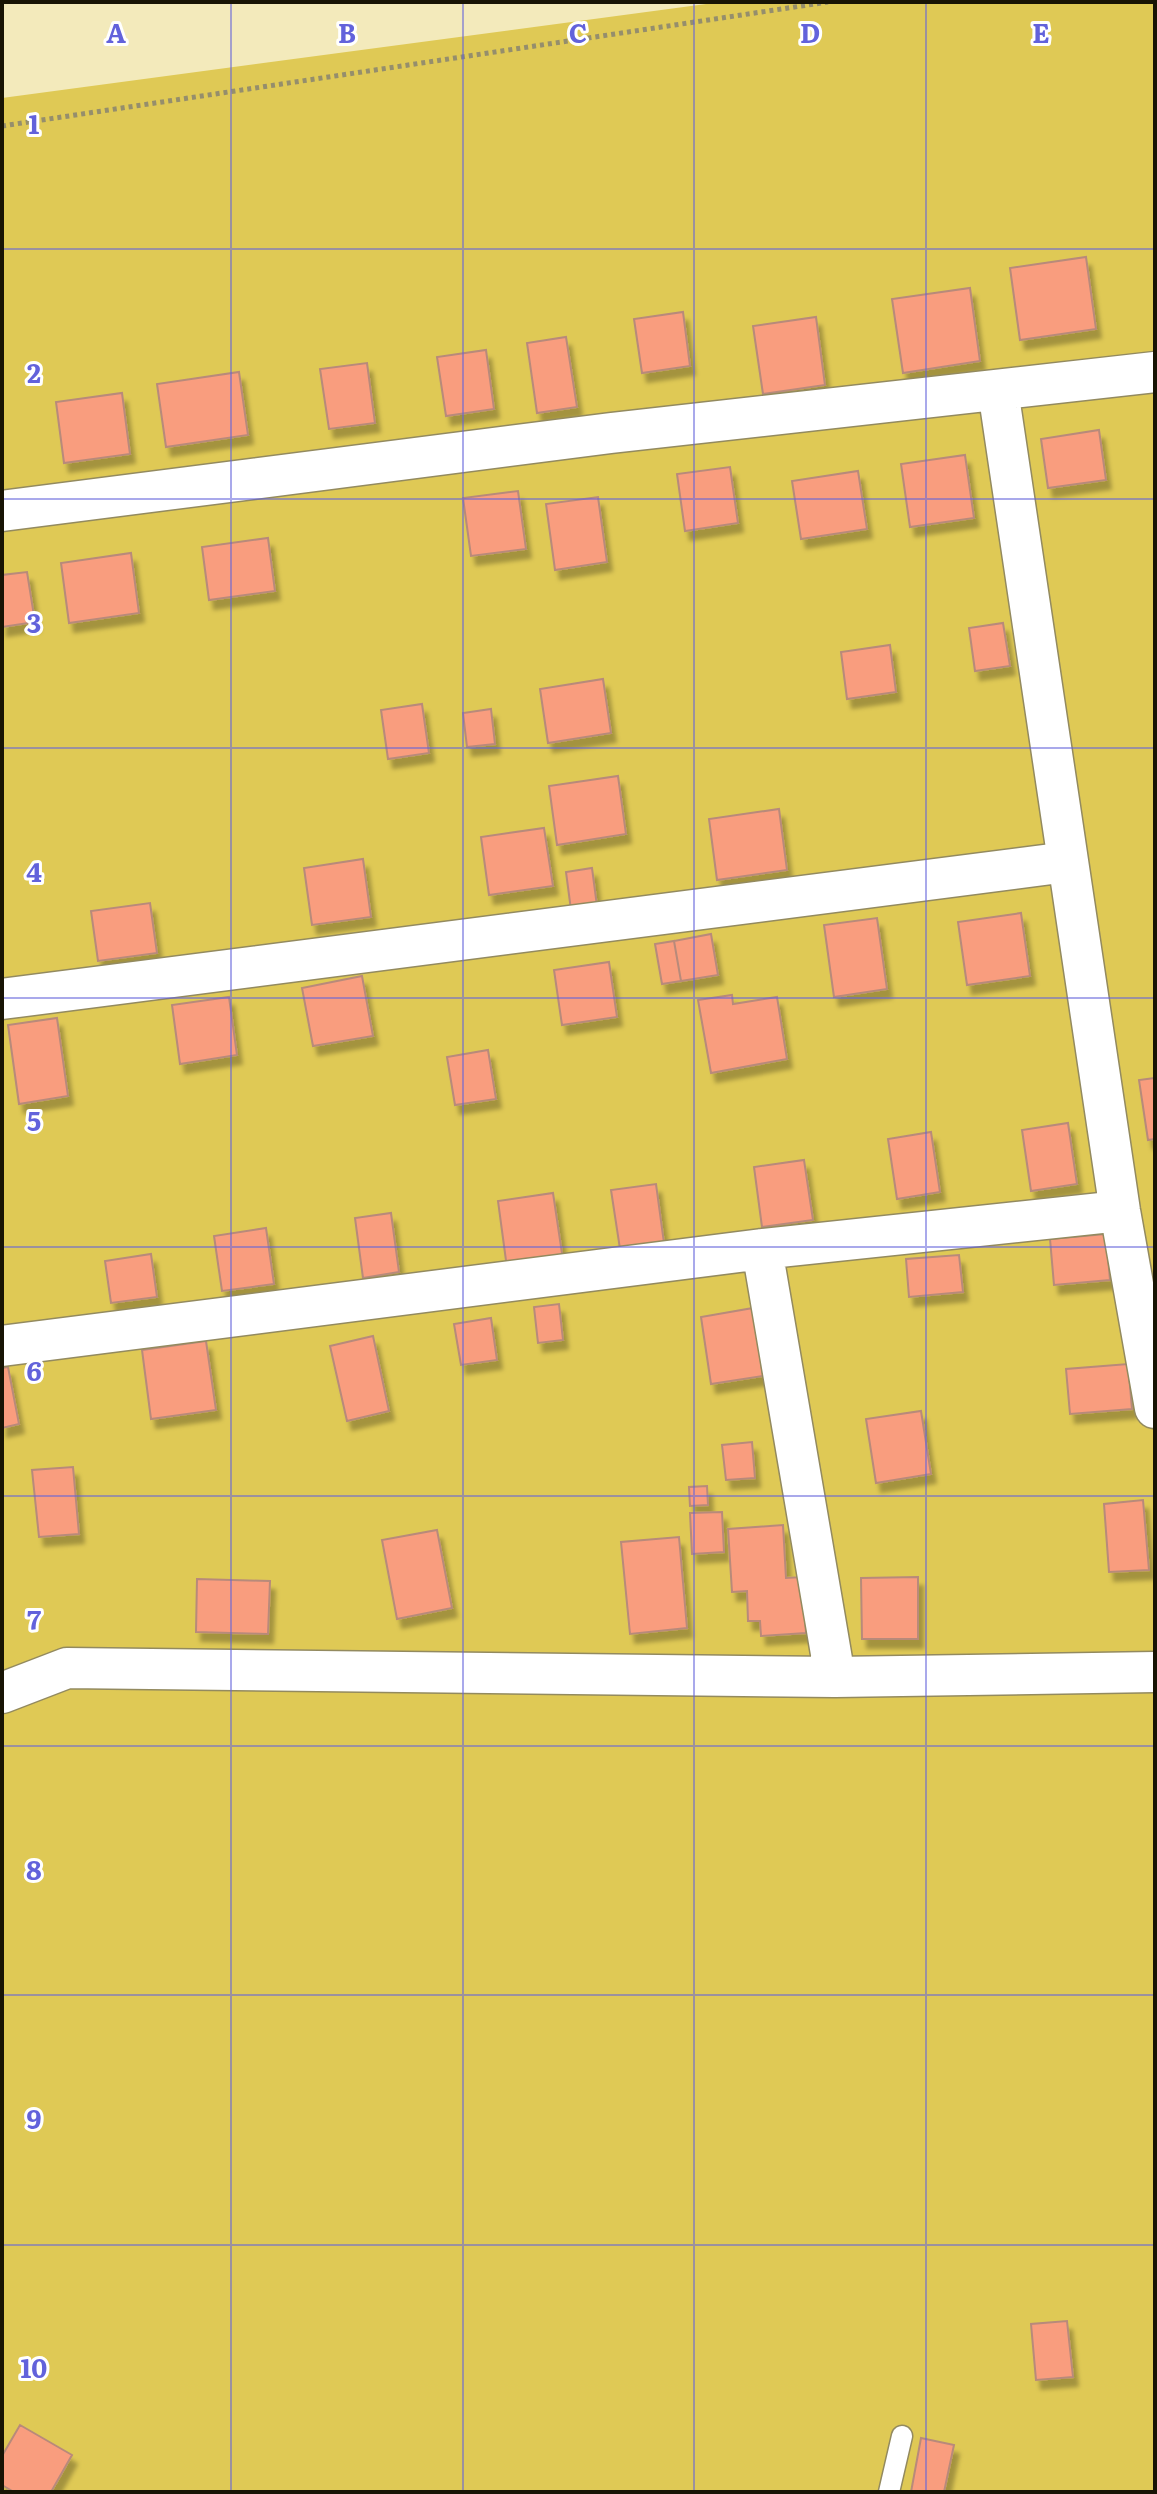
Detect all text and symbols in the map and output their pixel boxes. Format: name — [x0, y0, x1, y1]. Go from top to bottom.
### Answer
text: A — [106, 12, 126, 51]
text: B — [338, 12, 356, 51]
text: C — [569, 12, 587, 51]
text: D — [800, 12, 820, 51]
text: E — [1032, 12, 1050, 51]
text: 1 — [29, 103, 40, 142]
text: 2 — [27, 352, 41, 391]
text: 3 — [27, 602, 41, 641]
text: 4 — [26, 851, 42, 890]
text: 5 — [27, 1100, 41, 1139]
text: 6 — [26, 1350, 42, 1389]
text: 7 — [27, 1599, 41, 1638]
text: 8 — [26, 1849, 42, 1888]
text: 9 — [27, 2098, 42, 2137]
text: 10 — [21, 2347, 47, 2386]

